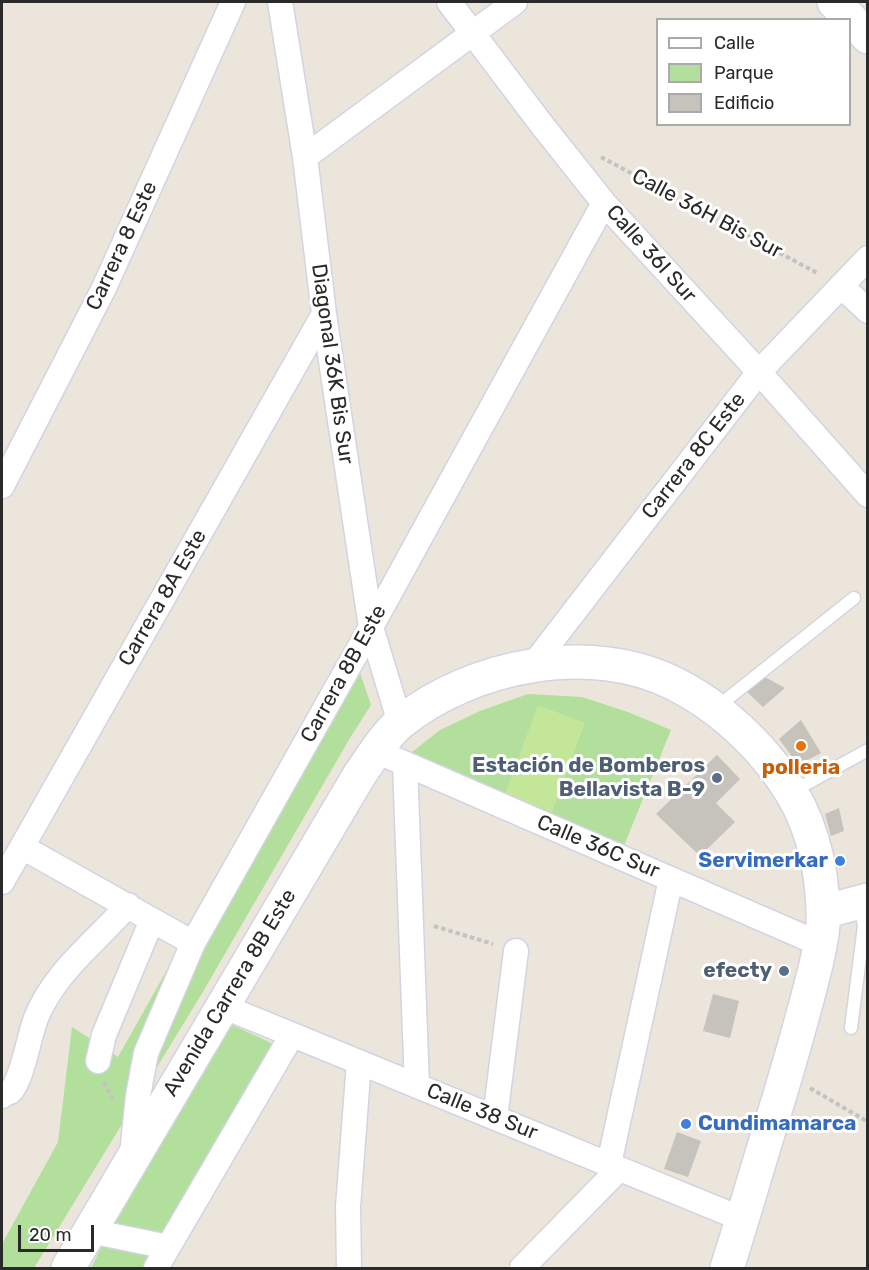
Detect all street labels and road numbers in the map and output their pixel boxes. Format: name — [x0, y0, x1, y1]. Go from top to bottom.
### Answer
street label: Calle 36H Bis Sur — [627, 164, 787, 264]
street label: Carrera 8 Este — [81, 177, 163, 315]
street label: Calle 36I Sur — [601, 200, 701, 308]
street label: Diagonal 36K Bis Sur — [305, 262, 359, 466]
street label: Carrera 8C Este — [637, 388, 751, 524]
street label: Carrera 8A Este — [114, 525, 212, 671]
street label: Carrera 8B Este — [296, 601, 392, 747]
street label: Calle 36C Sur — [533, 810, 663, 884]
street label: Avenida Carrera 8B Este — [158, 885, 302, 1101]
street label: Calle 38 Sur — [423, 1078, 541, 1146]

